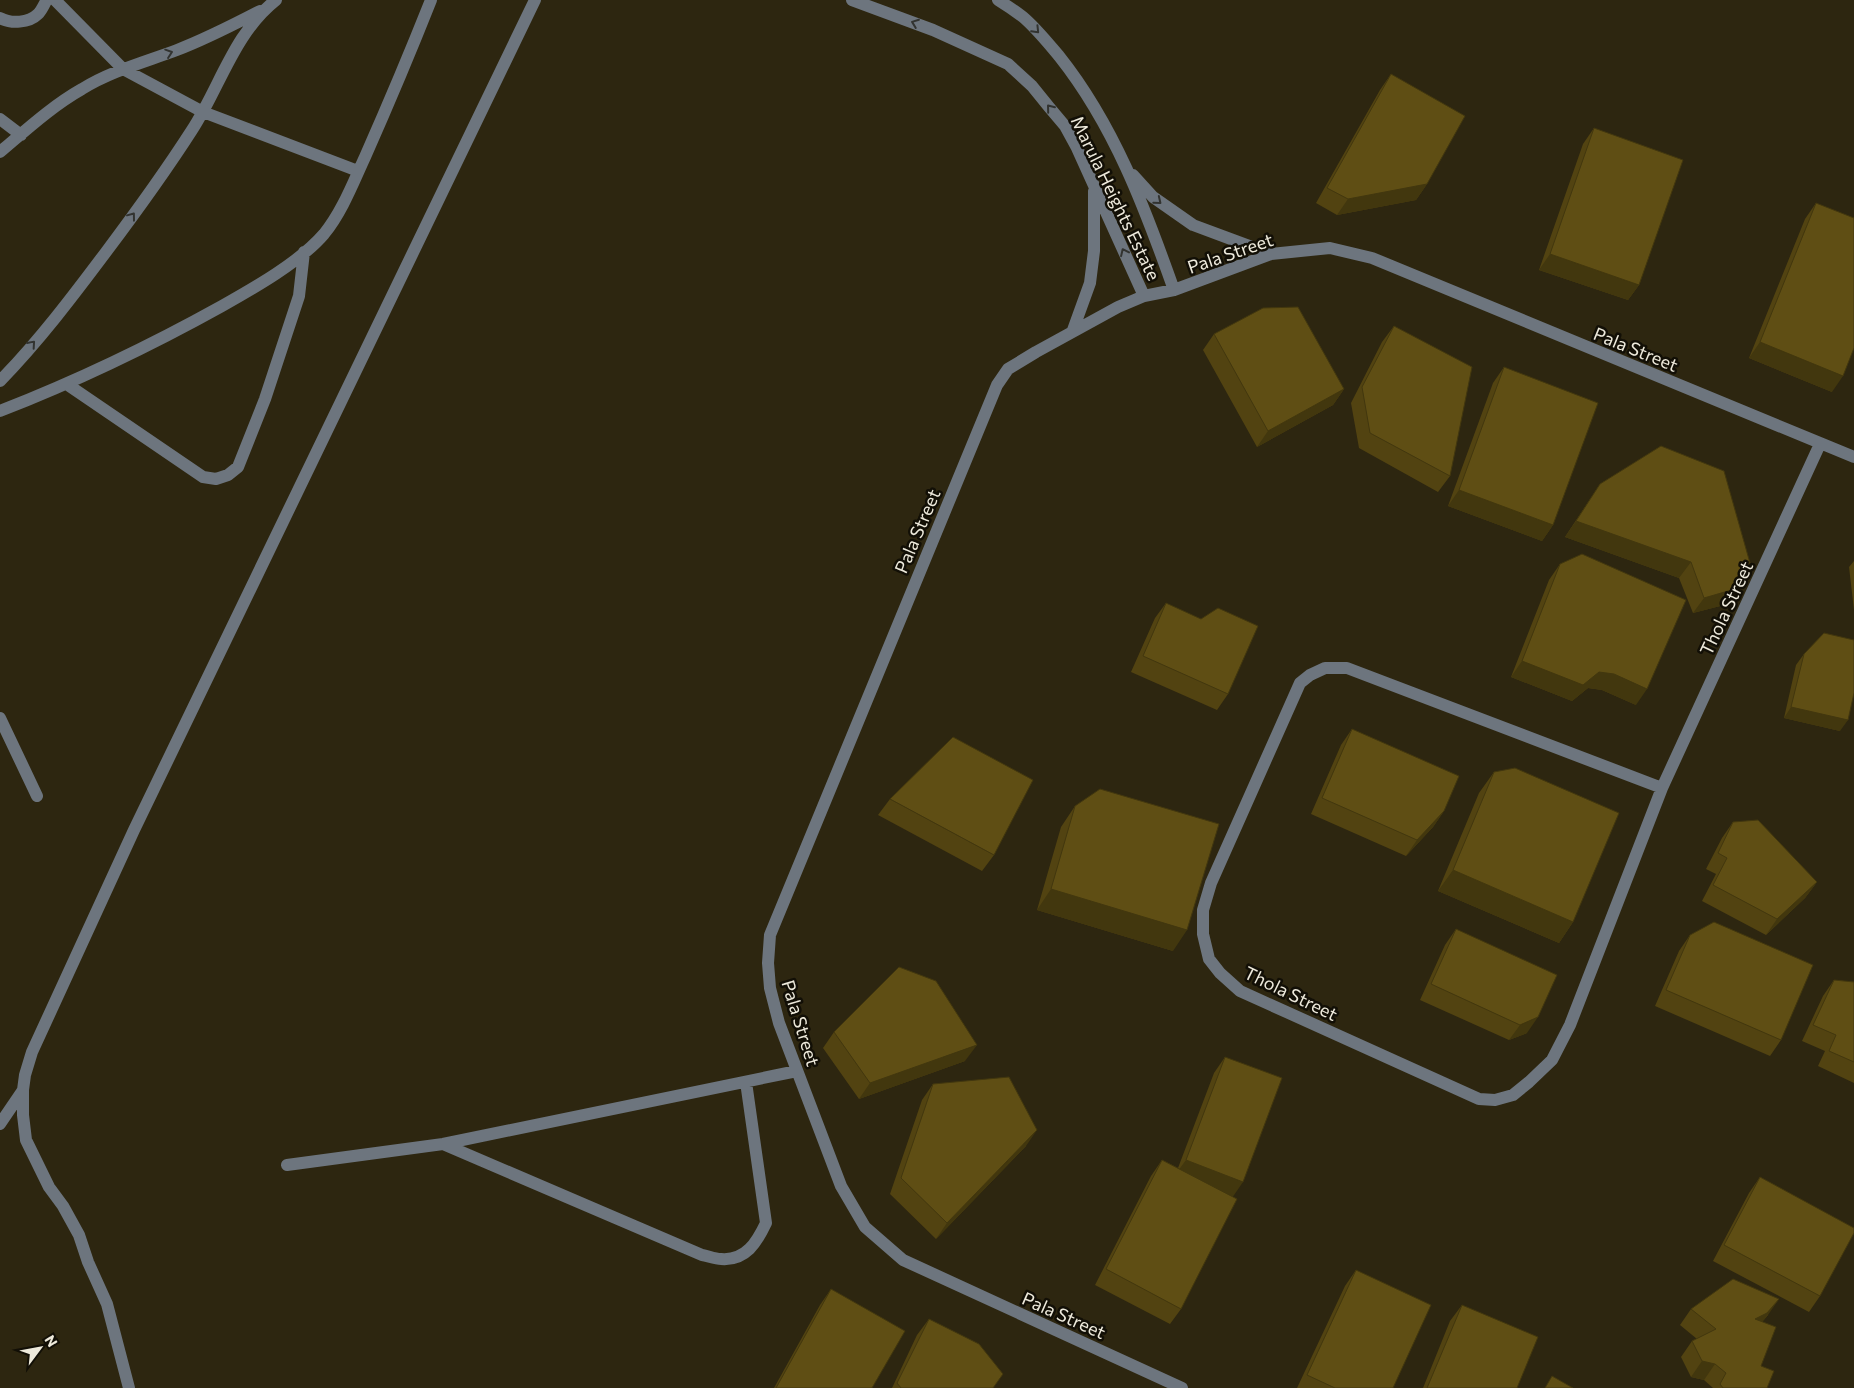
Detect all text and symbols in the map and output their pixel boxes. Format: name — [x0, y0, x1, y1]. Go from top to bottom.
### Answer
one-way arrow — [911, 19, 919, 29]
one-way arrow — [1030, 25, 1039, 34]
one-way arrow — [164, 49, 173, 59]
one-way arrow — [1046, 104, 1055, 113]
street label: Marula Heights Estate — [1067, 112, 1165, 284]
one-way arrow — [1152, 195, 1161, 203]
one-way arrow — [127, 213, 135, 222]
street label: Pala Street — [1184, 228, 1276, 278]
one-way arrow — [1119, 248, 1130, 257]
street label: Pala Street — [1591, 322, 1681, 376]
one-way arrow — [27, 341, 36, 350]
street label: Pala Street — [889, 486, 945, 576]
street label: Thola Street — [1695, 558, 1757, 658]
street label: Thola Street — [1241, 961, 1341, 1025]
street label: Pala Street — [777, 977, 825, 1069]
street label: Pala Street — [1019, 1287, 1109, 1343]
north arrow — [15, 1323, 65, 1373]
text: N — [41, 1332, 61, 1350]

